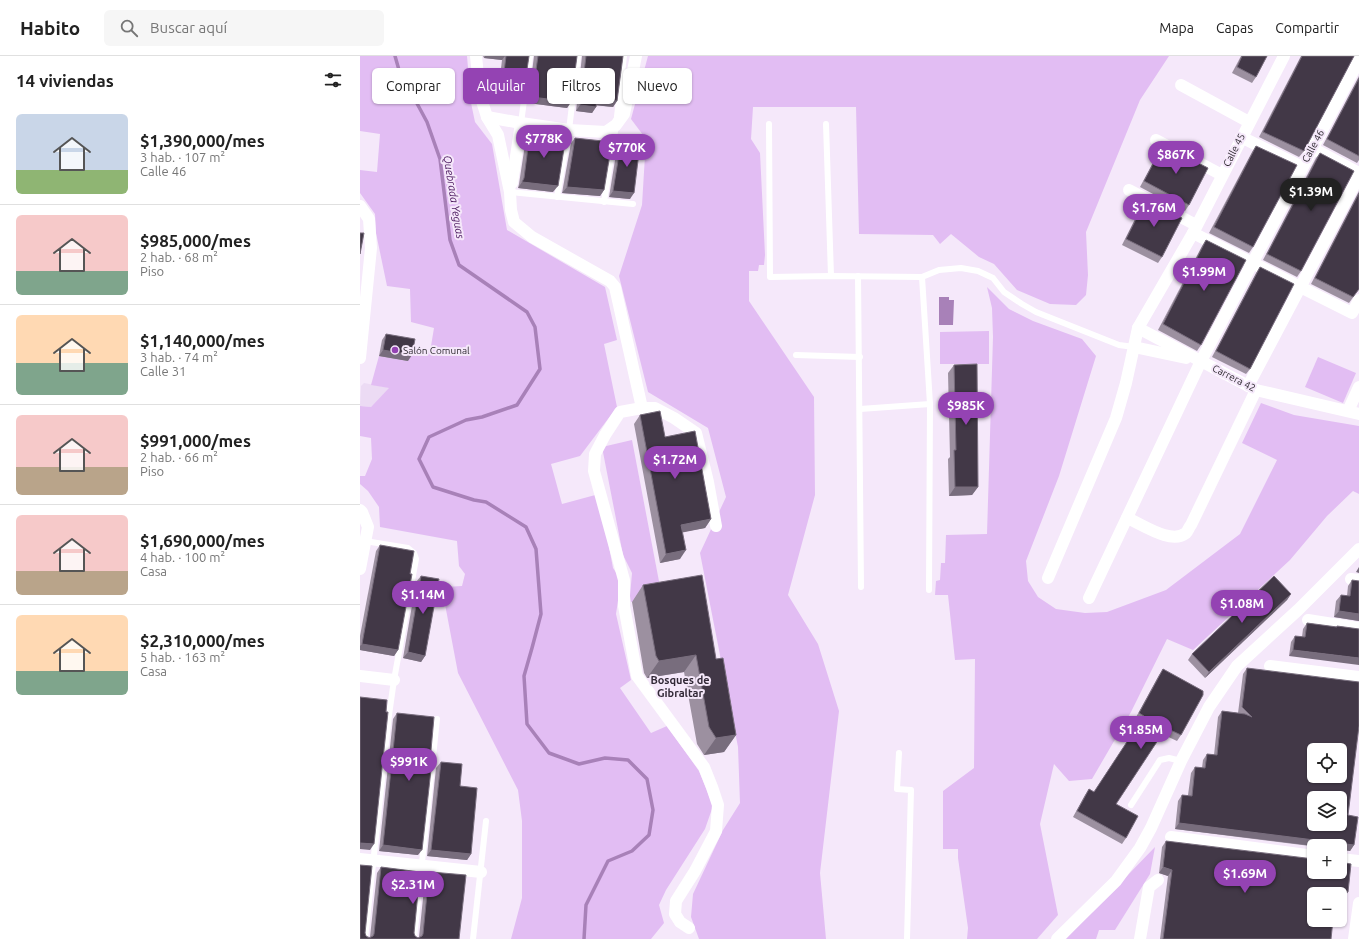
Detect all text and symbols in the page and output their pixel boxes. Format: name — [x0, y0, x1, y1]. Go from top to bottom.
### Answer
search box — [104, 10, 384, 46]
text: Habito — [20, 17, 80, 39]
icon: search — [118, 17, 140, 39]
text: Buscar aquí — [150, 19, 227, 36]
text: Mapa — [1159, 20, 1194, 36]
text: Capas — [1216, 20, 1253, 36]
text: Compartir — [1275, 20, 1339, 36]
chip: Comprar — [372, 68, 455, 104]
chip: Alquilar — [463, 68, 539, 104]
chip: Filtros — [547, 68, 615, 104]
chip: Nuevo — [623, 68, 692, 104]
icon: filters — [322, 69, 344, 91]
text: 14 viviendas — [16, 71, 114, 90]
pin: $778K — [516, 125, 572, 159]
street label: Calle 46 — [1300, 127, 1326, 164]
icon: home — [48, 130, 96, 178]
text: $1,390,000/mes — [140, 131, 265, 150]
text: $778K — [525, 131, 563, 145]
street label: Calle 45 — [1221, 132, 1247, 168]
pin: $770K — [599, 134, 655, 168]
text: $770K — [608, 140, 646, 154]
pin: $867K — [1148, 141, 1204, 175]
text: $867K — [1157, 147, 1195, 161]
text: 3 hab. · 107 m² — [140, 150, 225, 164]
water label: Quebrada Yeguas — [441, 155, 467, 240]
text: Calle 46 — [140, 164, 186, 178]
pin: $1.39M — [1278, 178, 1344, 212]
text: $1.39M — [1289, 184, 1333, 198]
pin: $1.76M — [1121, 194, 1187, 228]
text: $1.76M — [1132, 200, 1176, 214]
icon: home — [48, 231, 96, 279]
text: $985,000/mes — [140, 231, 251, 250]
text: 2 hab. · 68 m² — [140, 250, 218, 264]
pin: $1.99M — [1171, 258, 1237, 292]
text: Piso — [140, 264, 164, 278]
text: $1.99M — [1182, 264, 1226, 278]
icon: home — [48, 331, 96, 379]
text: $1,140,000/mes — [140, 331, 265, 350]
marker: Salón Comunal — [390, 345, 400, 355]
place label: Salón Comunal — [403, 345, 470, 356]
text: 3 hab. · 74 m² — [140, 350, 218, 364]
street label: Carrera 42 — [1211, 362, 1257, 394]
text: Calle 31 — [140, 364, 186, 378]
pin: $985K — [938, 392, 994, 426]
text: $985K — [947, 398, 985, 412]
icon: home — [48, 431, 96, 479]
text: $991,000/mes — [140, 431, 251, 450]
pin: $1.72M — [642, 446, 708, 480]
text: 2 hab. · 66 m² — [140, 450, 218, 464]
text: $1.72M — [653, 452, 697, 466]
text: Piso — [140, 464, 164, 478]
icon: home — [48, 531, 96, 579]
text: $1,690,000/mes — [140, 531, 265, 550]
text: 4 hab. · 100 m² — [140, 550, 225, 564]
text: Casa — [140, 564, 167, 578]
pin: $1.14M — [390, 581, 456, 615]
text: $1.14M — [401, 587, 445, 601]
pin: $1.08M — [1209, 590, 1275, 624]
text: $1.08M — [1220, 596, 1264, 610]
icon: home — [48, 631, 96, 679]
text: $2,310,000/mes — [140, 631, 265, 650]
text: 5 hab. · 163 m² — [140, 650, 225, 664]
text: Casa — [140, 664, 167, 678]
district label: Bosques de Gibraltar — [650, 674, 710, 699]
pin: $1.85M — [1108, 716, 1174, 750]
text: $1.85M — [1119, 722, 1163, 736]
map controls — [1307, 743, 1347, 927]
button: locate — [1307, 743, 1347, 783]
pin: $991K — [381, 748, 437, 782]
text: $991K — [390, 754, 428, 768]
button: layers — [1307, 791, 1347, 831]
button: + — [1307, 839, 1347, 879]
pin: $1.69M — [1212, 860, 1278, 894]
text: $1.69M — [1223, 866, 1267, 880]
pin: $2.31M — [380, 871, 446, 905]
text: $2.31M — [391, 877, 435, 891]
button: − — [1307, 887, 1347, 927]

